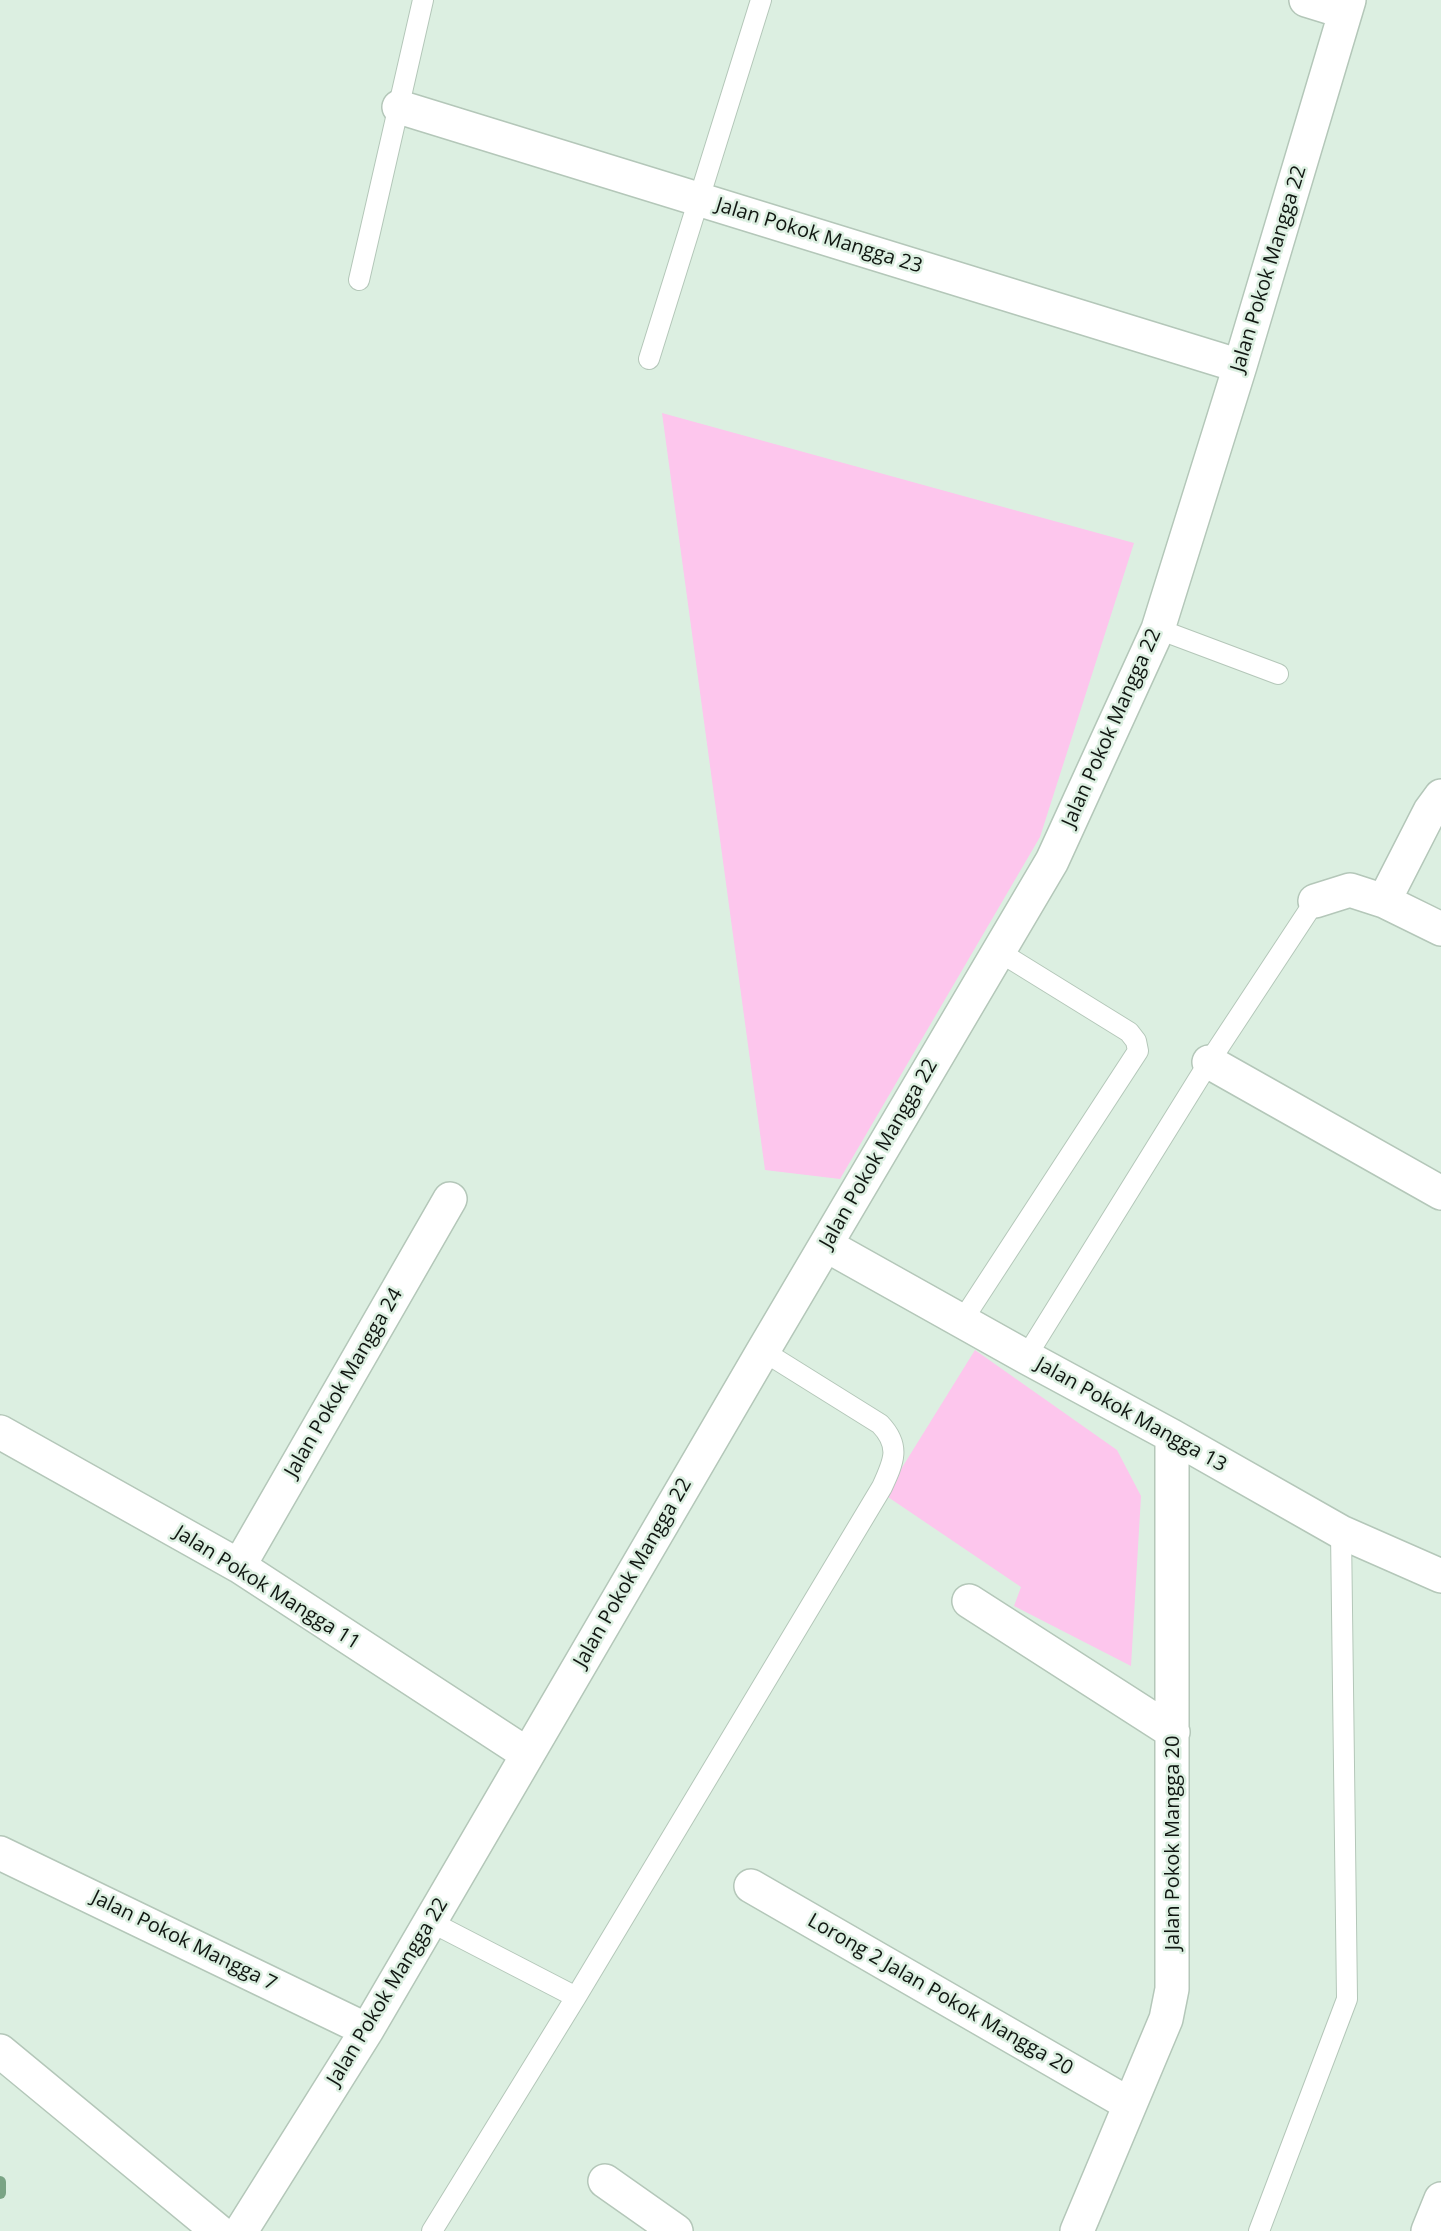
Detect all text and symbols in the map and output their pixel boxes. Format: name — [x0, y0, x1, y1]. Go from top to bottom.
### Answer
street label: Jalan Pokok Mangga 22 — [1226, 163, 1312, 375]
street label: Jalan Pokok Mangga 23 — [713, 193, 925, 279]
street label: Jalan Pokok Mangga 22 — [1057, 625, 1167, 831]
street label: Jalan Pokok Mangga 22 — [815, 1055, 943, 1253]
street label: Jalan Pokok Mangga 24 — [280, 1284, 408, 1482]
street label: Jalan Pokok Mangga 13 — [1031, 1352, 1231, 1478]
street label: Jalan Pokok Mangga 22 — [569, 1474, 697, 1672]
street label: Jalan Pokok Mangga 11 — [170, 1521, 364, 1655]
street label: Jalan Pokok Mangga 20 — [1161, 1736, 1185, 1950]
street label: Jalan Pokok Mangga 7 — [87, 1886, 281, 1996]
street label: Jalan Pokok Mangga 22 — [322, 1894, 454, 2090]
street label: Lorong 2 Jalan Pokok Mangga 20 — [803, 1909, 1077, 2081]

